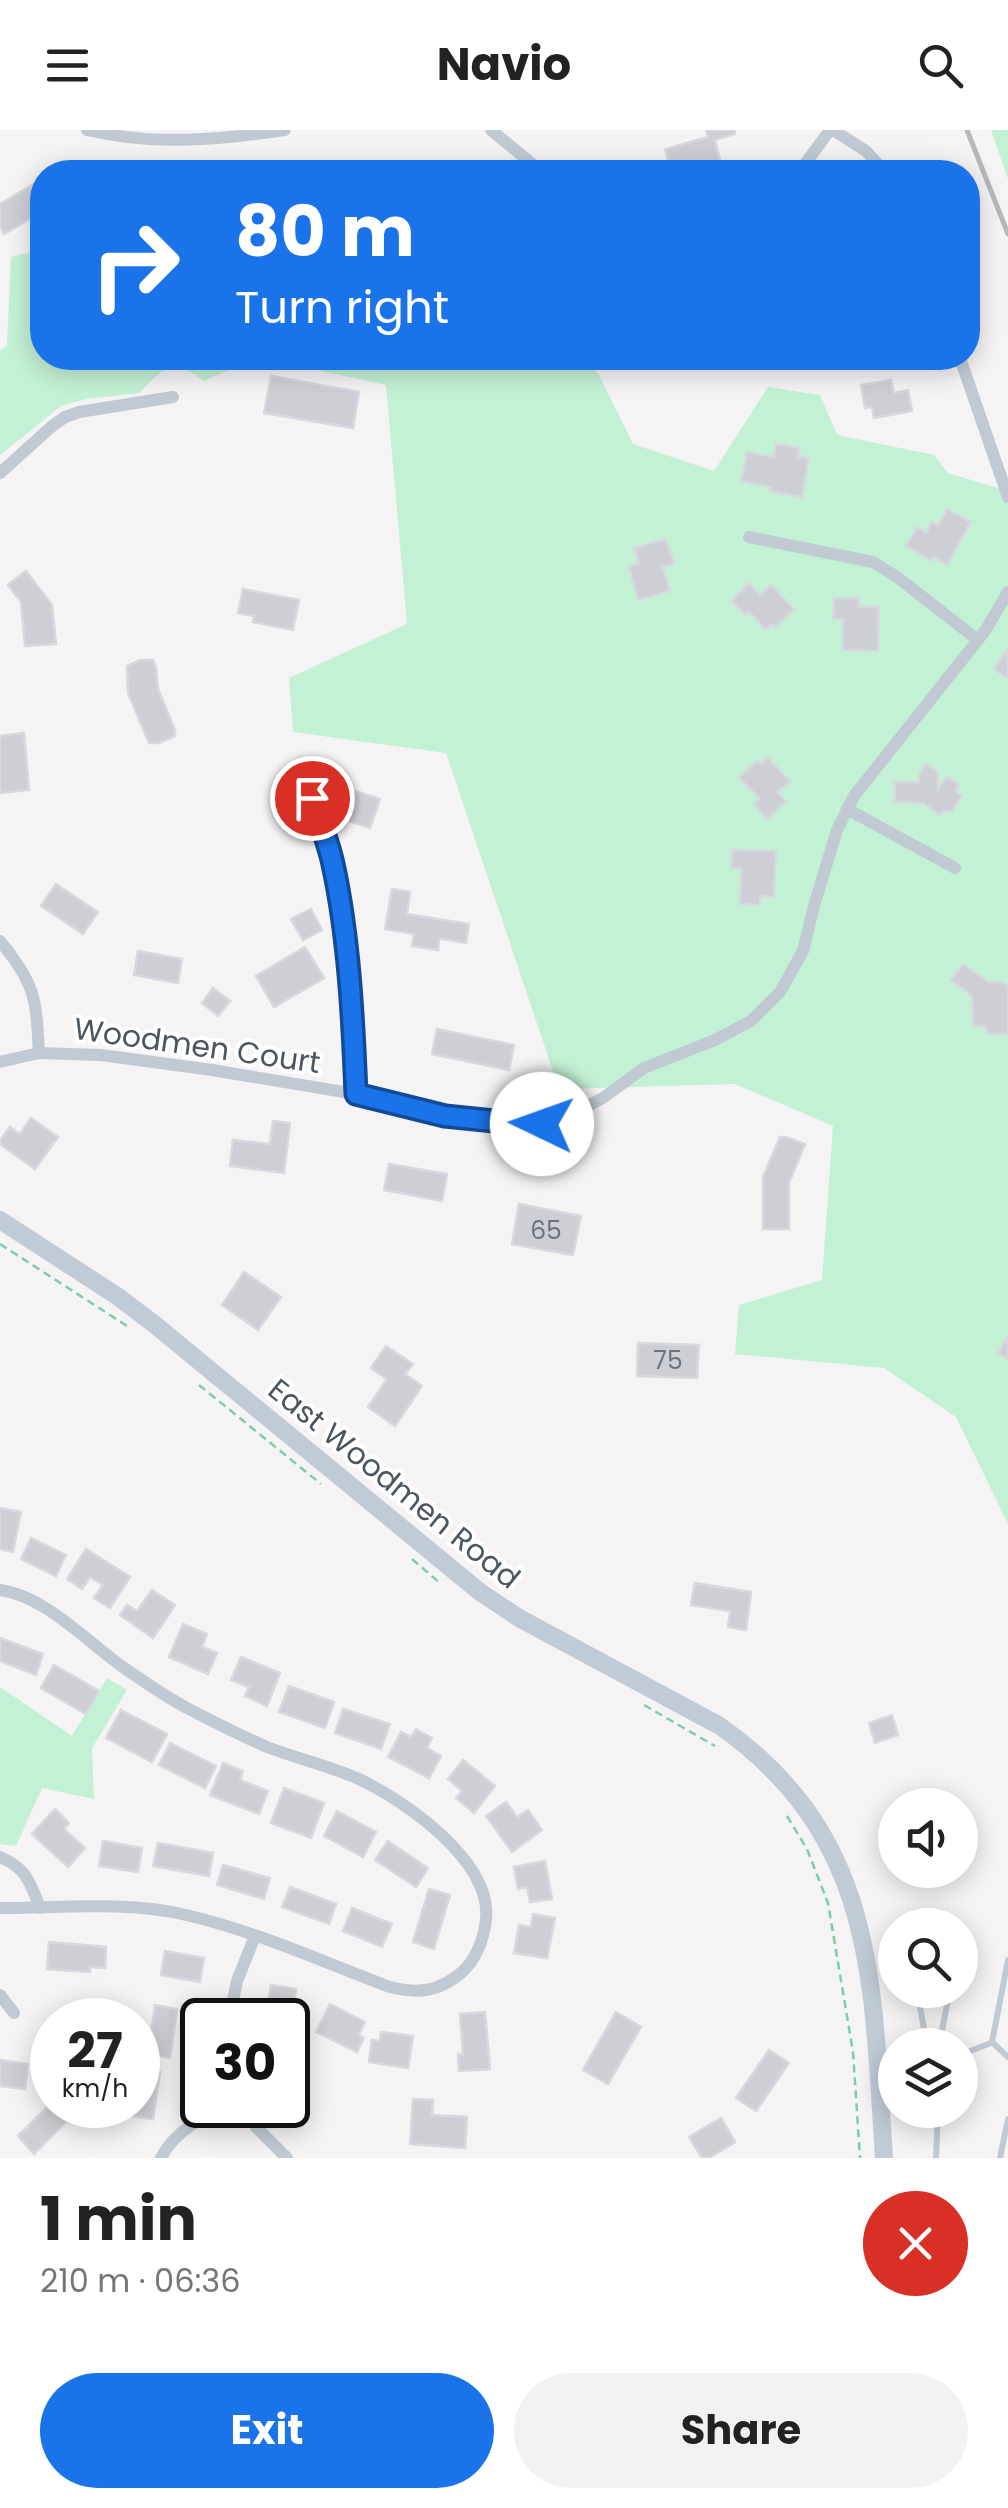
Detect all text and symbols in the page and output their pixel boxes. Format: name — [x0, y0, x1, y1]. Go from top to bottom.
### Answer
text: Navio — [437, 33, 571, 96]
icon: menu — [40, 38, 95, 93]
icon: search — [913, 38, 968, 93]
text: 80 m — [235, 182, 415, 281]
icon: right — [70, 200, 200, 330]
text: Turn right — [235, 276, 449, 339]
pin — [270, 756, 355, 841]
icon: arrive — [285, 771, 340, 826]
street label: Woodmen Court — [71, 1007, 323, 1084]
position arrow — [490, 1072, 594, 1176]
house number: 65 — [530, 1213, 562, 1248]
house number: 75 — [653, 1343, 683, 1378]
street label: East Woodmen Road — [259, 1368, 529, 1599]
map controls — [878, 1788, 978, 2128]
button: sound — [878, 1788, 978, 1888]
button: search — [878, 1908, 978, 2008]
speed limit sign: 30 — [180, 1998, 310, 2128]
text: 27 — [67, 2015, 123, 2086]
button: layers — [878, 2028, 978, 2128]
text: km/h — [62, 2071, 128, 2106]
text: 1 min — [40, 2177, 197, 2261]
button: close — [863, 2191, 968, 2296]
text: 210 m · 06:36 — [40, 2258, 241, 2303]
button: Exit — [40, 2373, 494, 2488]
button: Share — [514, 2373, 968, 2488]

